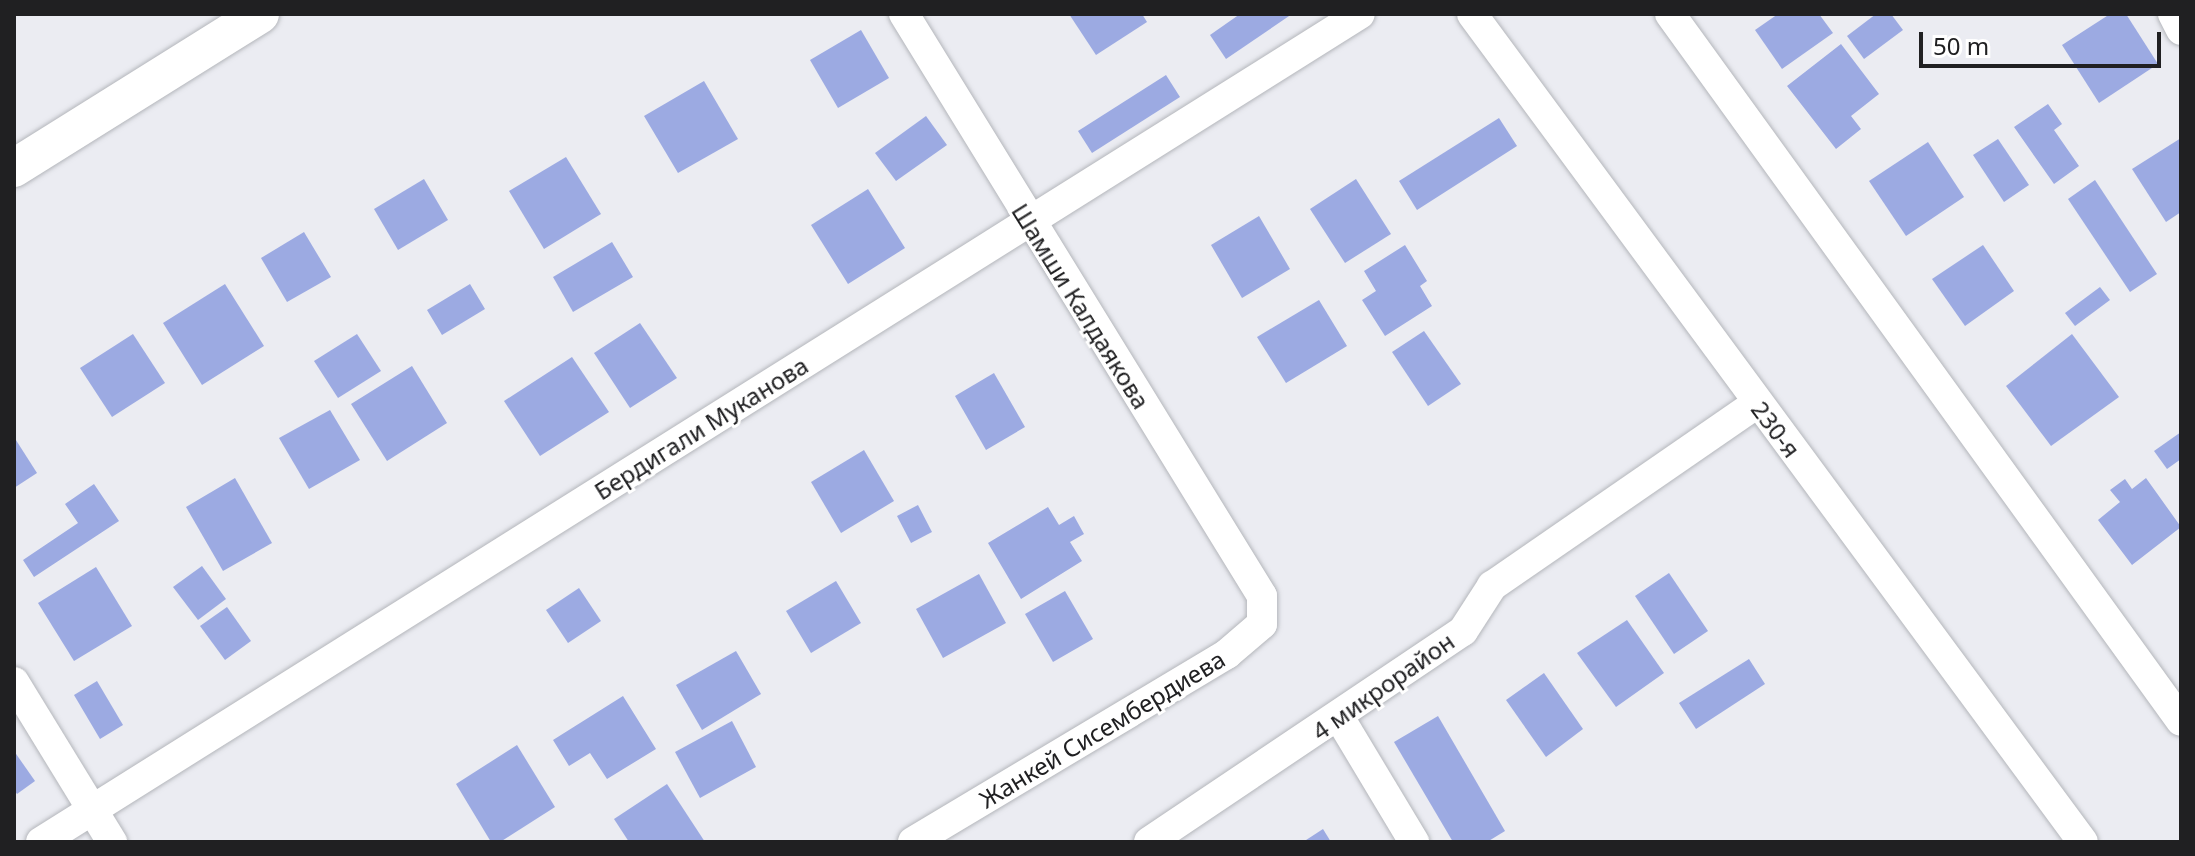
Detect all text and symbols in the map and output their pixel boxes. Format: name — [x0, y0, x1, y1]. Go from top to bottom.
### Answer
scale bar — [1923, 16, 2165, 66]
text: 50 m — [1933, 29, 1989, 62]
street label: Шамши Калдаякова — [1006, 198, 1156, 414]
street label: Бердигали Муканова — [589, 351, 813, 505]
street label: 230-я — [1746, 395, 1806, 463]
street label: 4 микрорайон — [1306, 626, 1460, 746]
street label: Жанкей Сисембердиева — [974, 644, 1230, 814]

